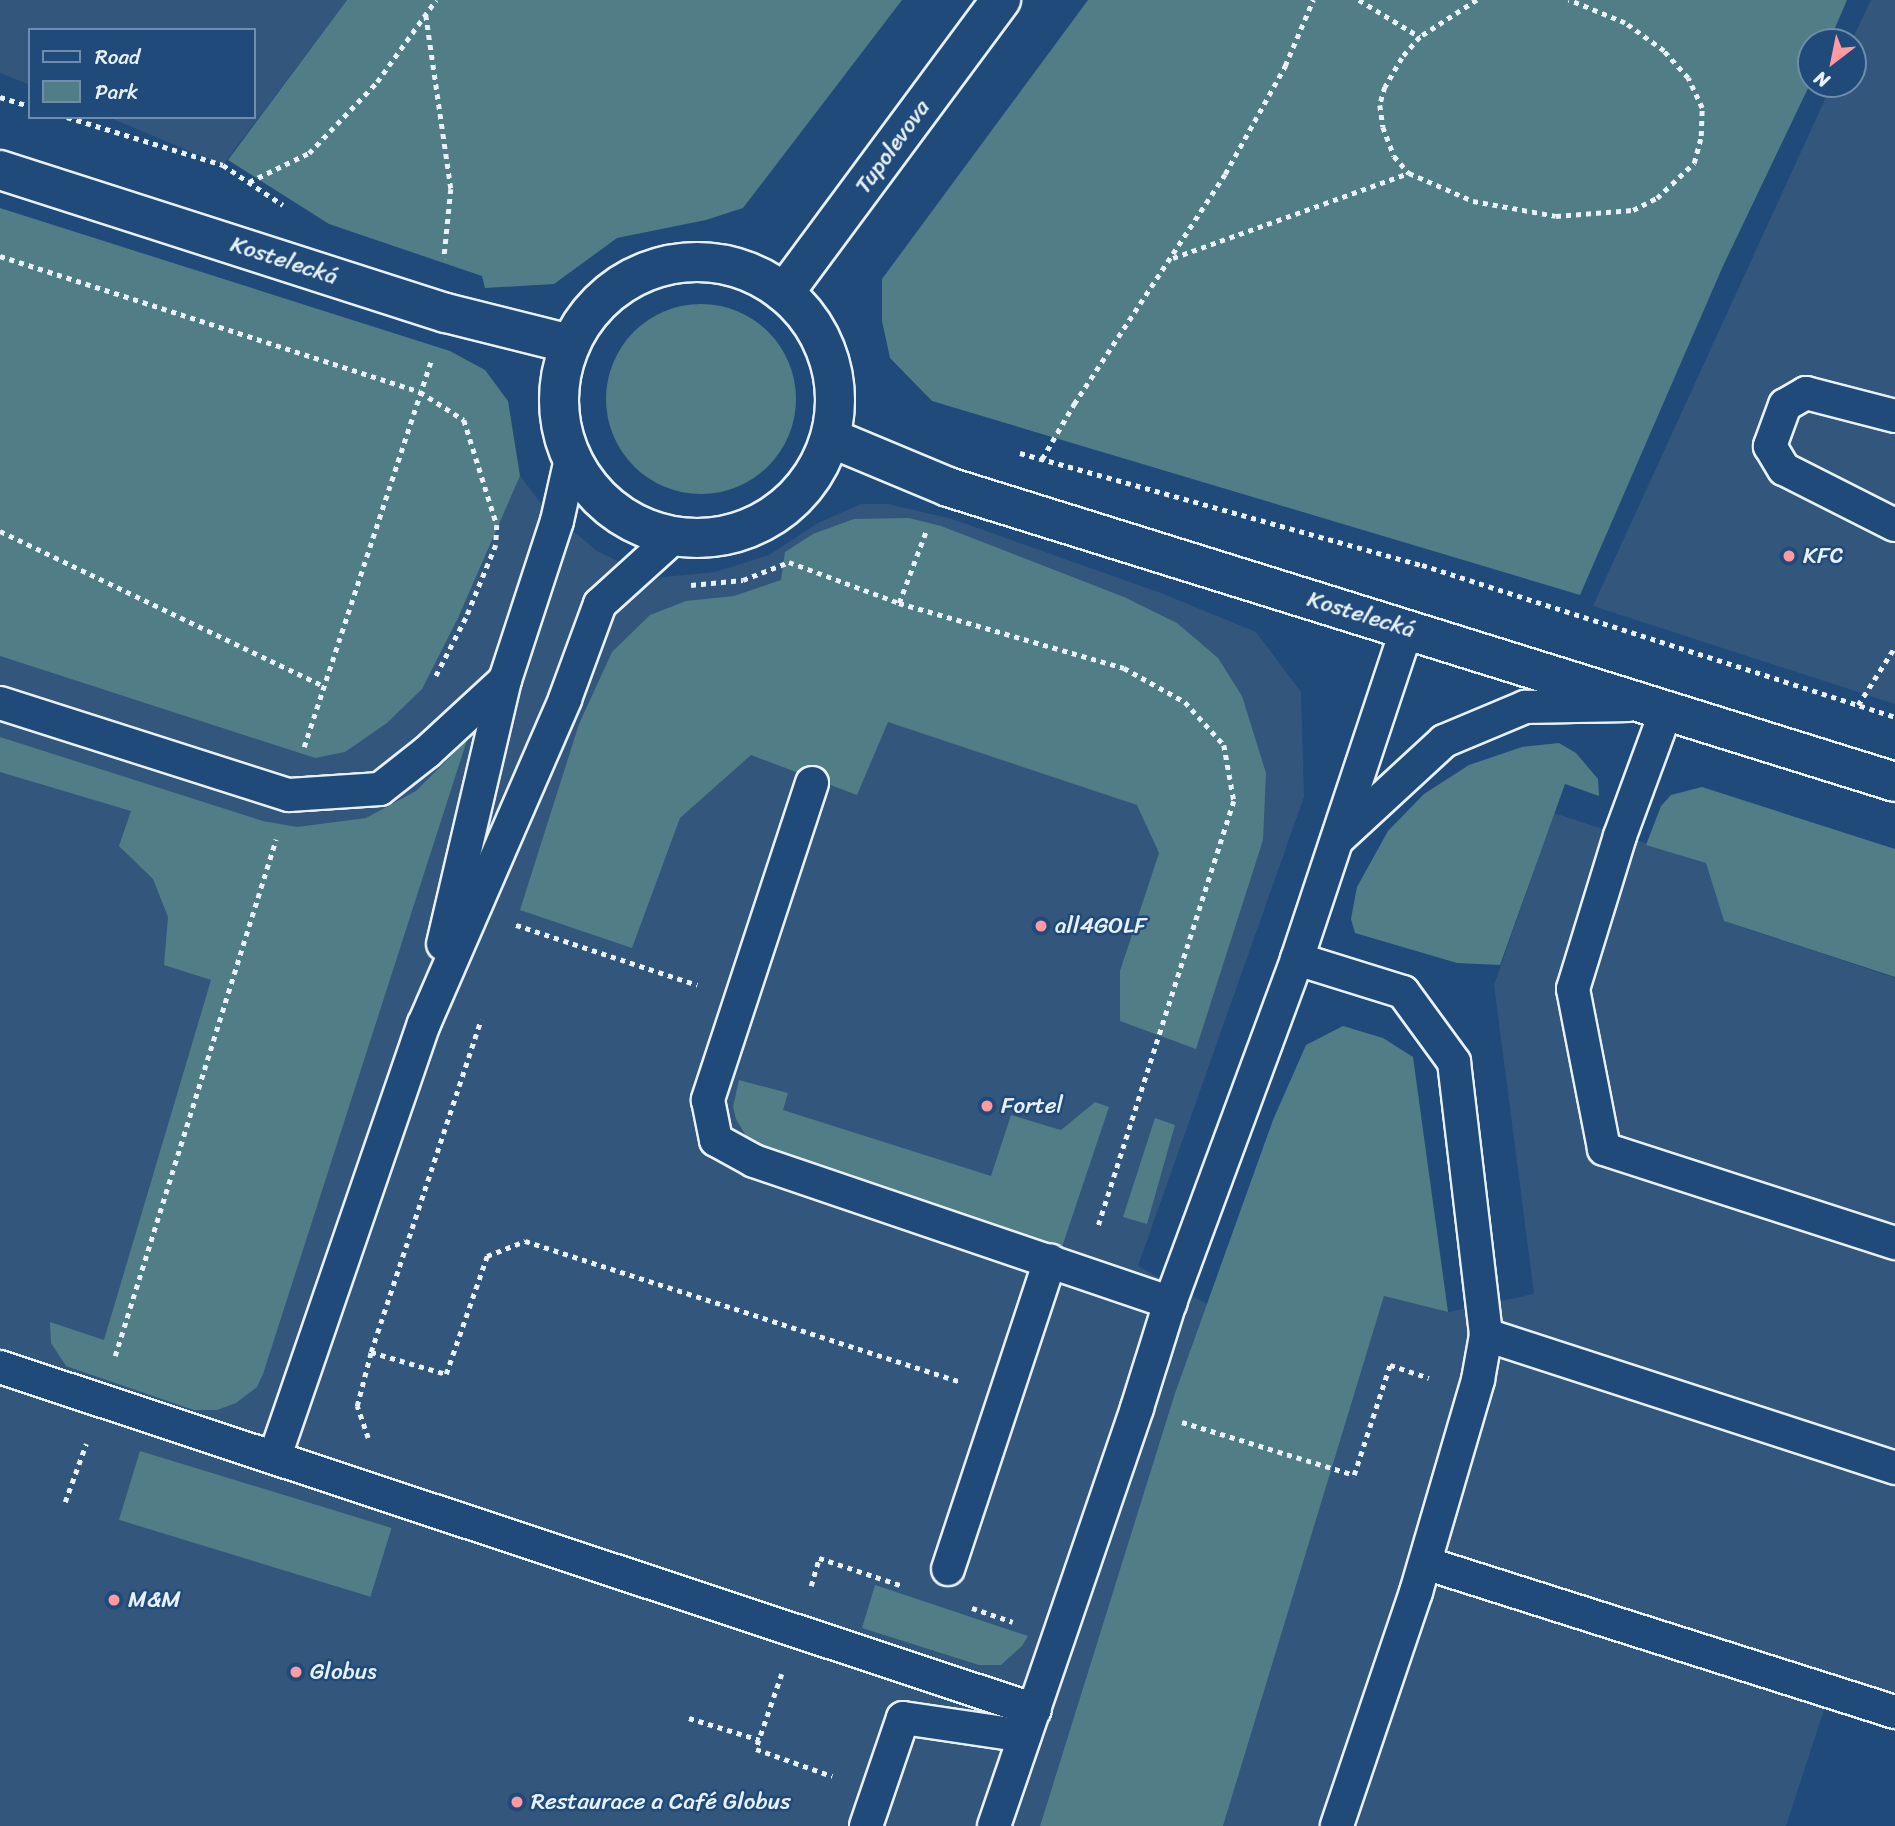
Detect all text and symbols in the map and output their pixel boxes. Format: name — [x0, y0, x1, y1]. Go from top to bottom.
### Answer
legend — [28, 28, 256, 119]
north arrow — [1797, 28, 1867, 98]
text: Road — [95, 38, 140, 76]
text: N — [1807, 62, 1836, 97]
text: Park — [95, 73, 138, 111]
street label: Tupolevova — [850, 95, 936, 199]
street label: Kostelecká — [227, 231, 341, 291]
place label: KFC — [1803, 542, 1843, 570]
marker: KFC — [1781, 548, 1797, 564]
street label: Kostelecká — [1304, 586, 1418, 644]
place label: all4GOLF — [1055, 912, 1146, 940]
marker: all4GOLF — [1033, 918, 1049, 934]
place label: Fortel — [1001, 1092, 1063, 1120]
marker: Fortel — [979, 1098, 995, 1114]
place label: M&M — [128, 1586, 181, 1614]
marker: M&M — [106, 1592, 122, 1608]
place label: Globus — [310, 1658, 377, 1686]
marker: Globus — [288, 1664, 304, 1680]
place label: Restaurace a Café Globus — [531, 1788, 790, 1816]
marker: Restaurace a Café Globus — [509, 1794, 525, 1810]

